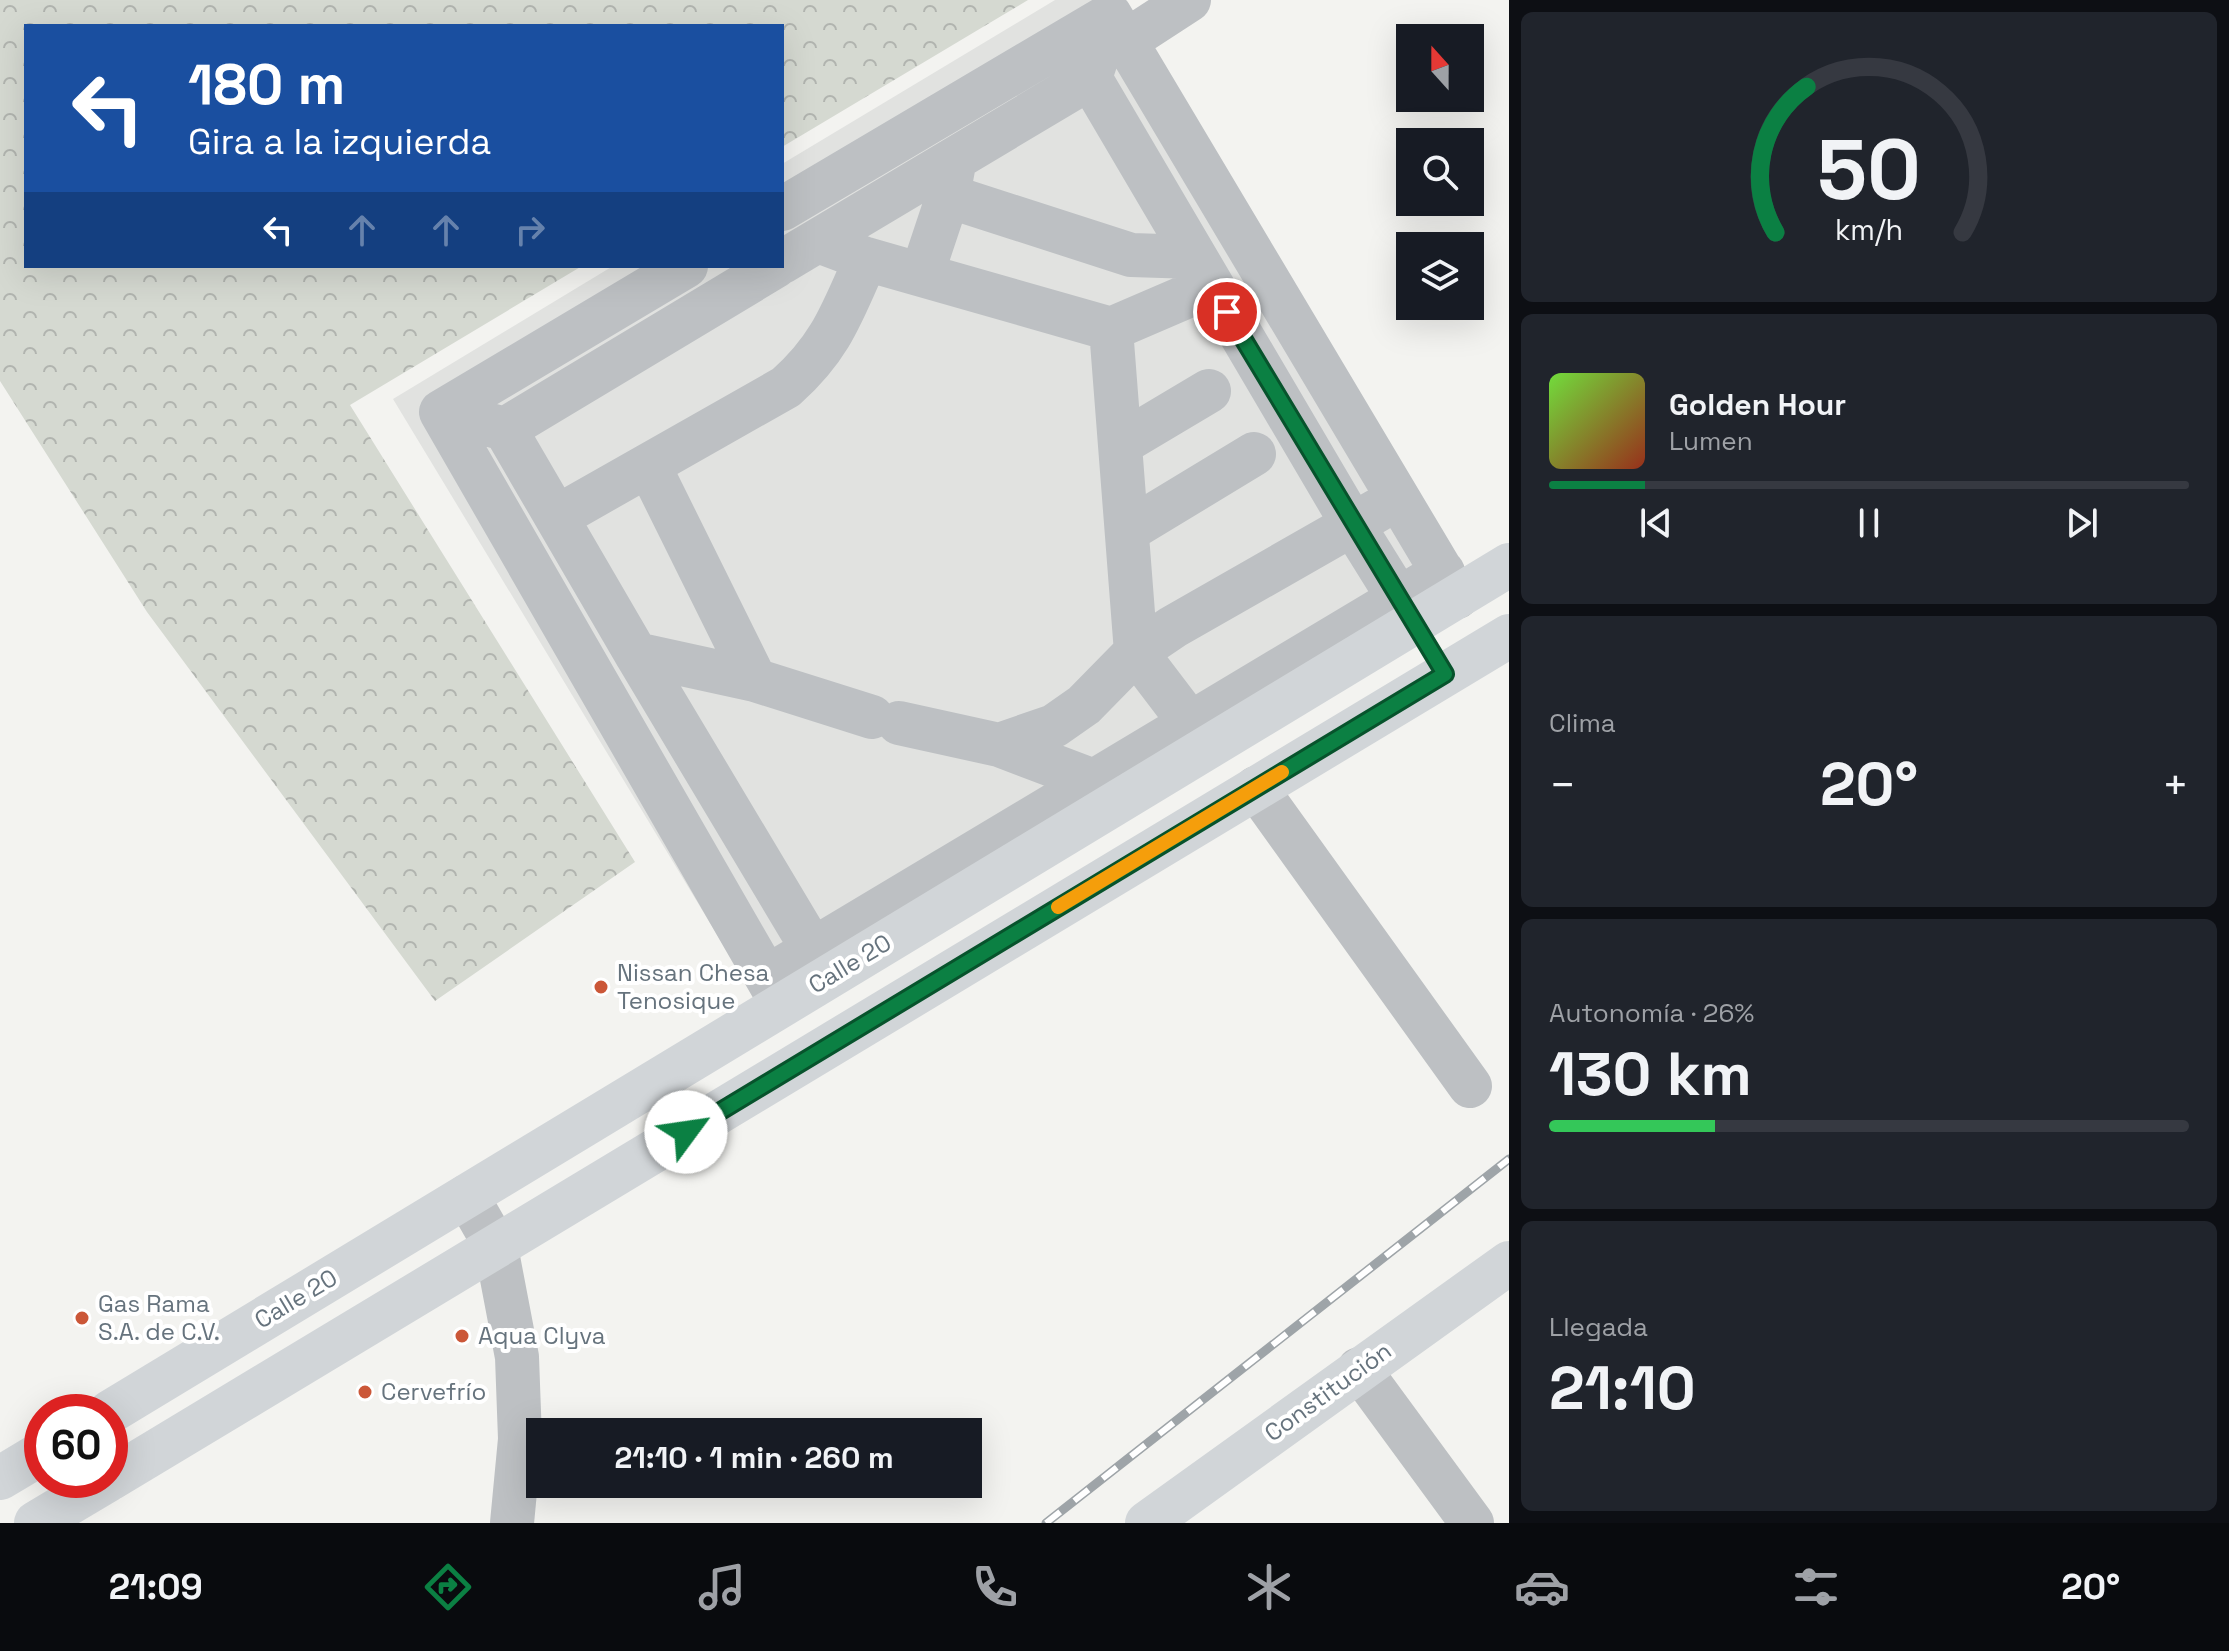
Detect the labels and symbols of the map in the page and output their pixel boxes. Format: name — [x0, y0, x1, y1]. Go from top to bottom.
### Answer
north arrow — [1396, 24, 1484, 112]
pin — [1193, 278, 1261, 346]
street label: Calle 20 — [803, 927, 897, 1000]
place label: Nissan Chesa Tenosique — [617, 957, 770, 1016]
marker: Nissan Chesa Tenosique — [592, 978, 610, 996]
position arrow — [644, 1090, 728, 1174]
street label: Calle 20 — [249, 1262, 343, 1335]
place label: Gas Rama S.A. de C.V. — [98, 1288, 220, 1347]
marker: Gas Rama S.A. de C.V. — [73, 1309, 91, 1327]
place label: Aqua Clyva — [478, 1320, 606, 1351]
marker: Aqua Clyva — [453, 1327, 471, 1345]
street label: Constitución — [1258, 1335, 1397, 1448]
place label: Cervefrío — [381, 1376, 486, 1407]
marker: Cervefrío — [356, 1383, 374, 1401]
speed limit sign: 60 — [24, 1394, 128, 1498]

